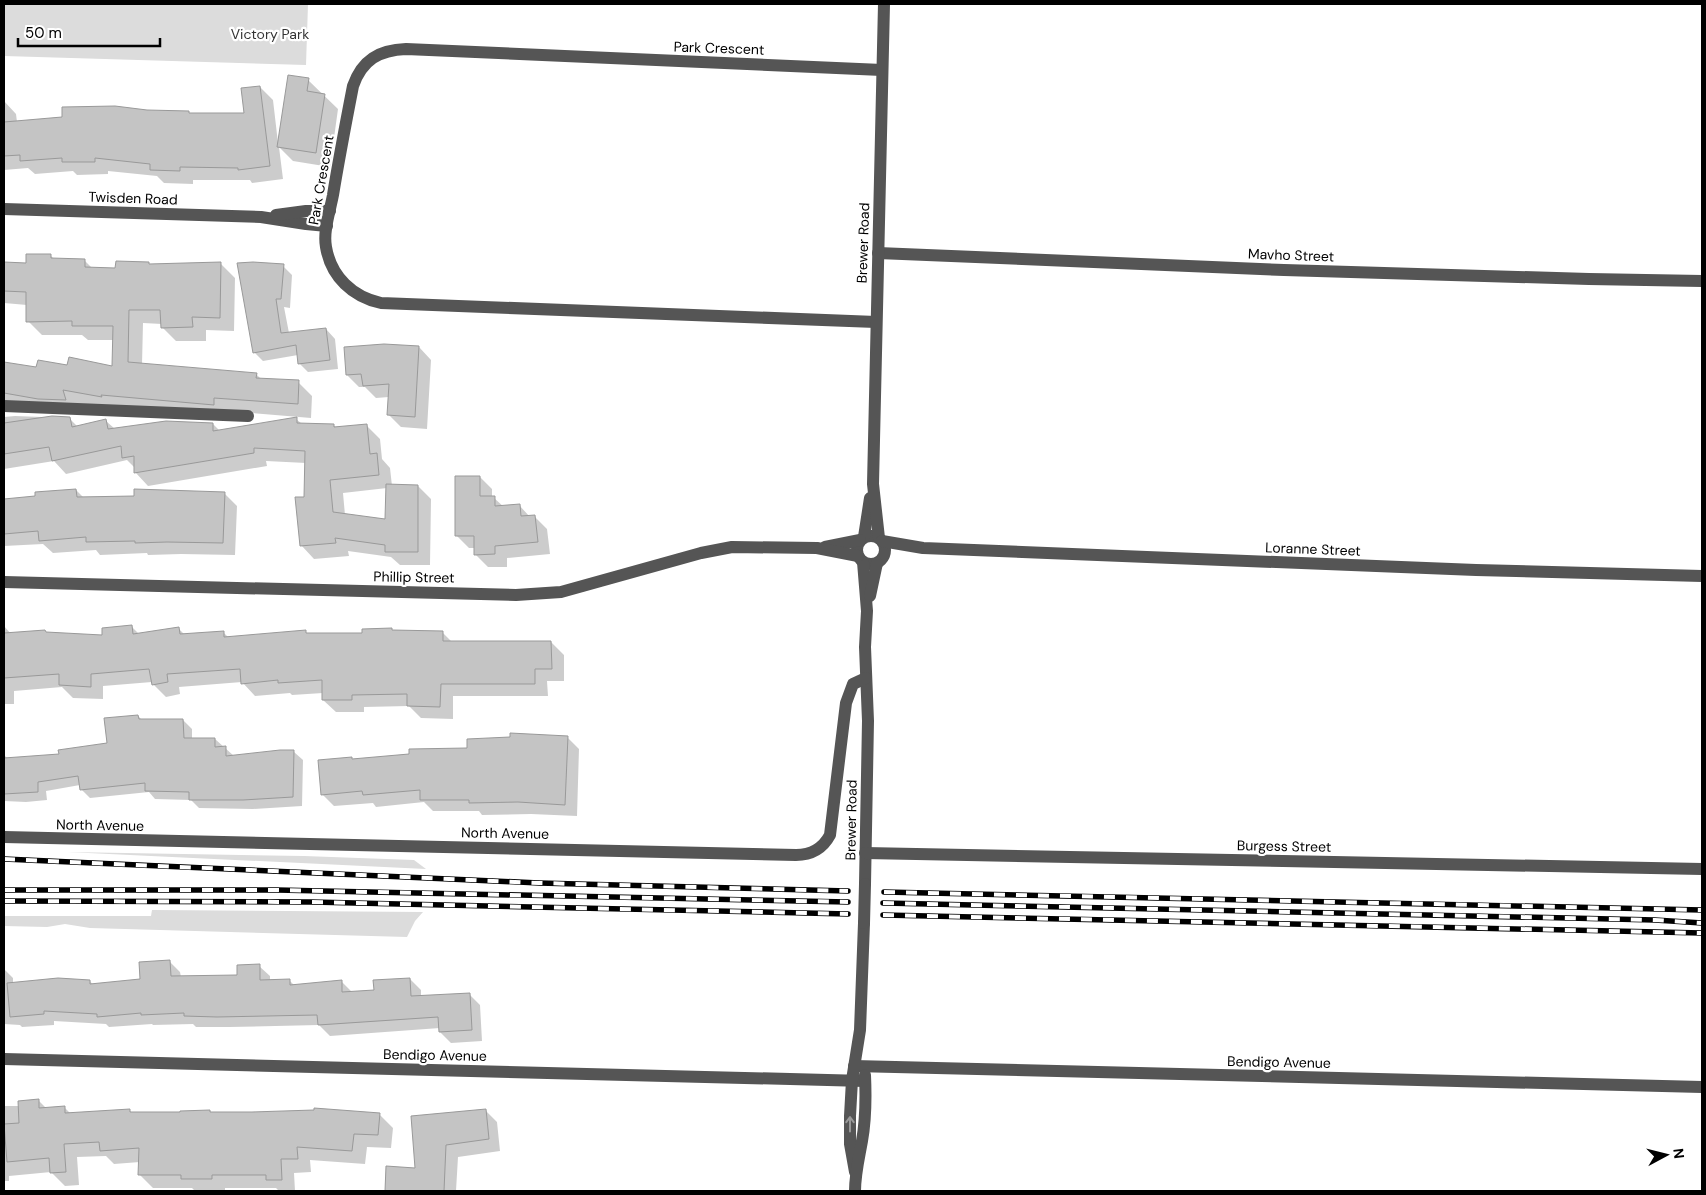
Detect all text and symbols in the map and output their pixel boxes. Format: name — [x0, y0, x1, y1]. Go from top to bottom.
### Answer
scale bar — [18, 15, 160, 47]
text: 50 m — [25, 23, 62, 43]
park label: Victory Park — [231, 25, 309, 43]
street label: Park Crescent — [673, 37, 765, 59]
street label: Park Crescent — [304, 134, 338, 226]
street label: Twisden Road — [88, 187, 178, 209]
street label: Brewer Road — [853, 202, 873, 284]
street label: Mavho Street — [1248, 245, 1334, 265]
street label: Loranne Street — [1265, 538, 1361, 560]
street label: Phillip Street — [373, 567, 455, 587]
street label: Brewer Road — [841, 779, 861, 861]
street label: North Avenue — [56, 815, 144, 835]
street label: North Avenue — [461, 823, 549, 843]
street label: Burgess Street — [1237, 836, 1331, 856]
street label: Bendigo Avenue — [383, 1045, 487, 1065]
street label: Bendigo Avenue — [1227, 1052, 1331, 1072]
one-way arrow — [845, 1116, 855, 1132]
north arrow — [1641, 1130, 1691, 1180]
text: N — [1669, 1147, 1688, 1160]

